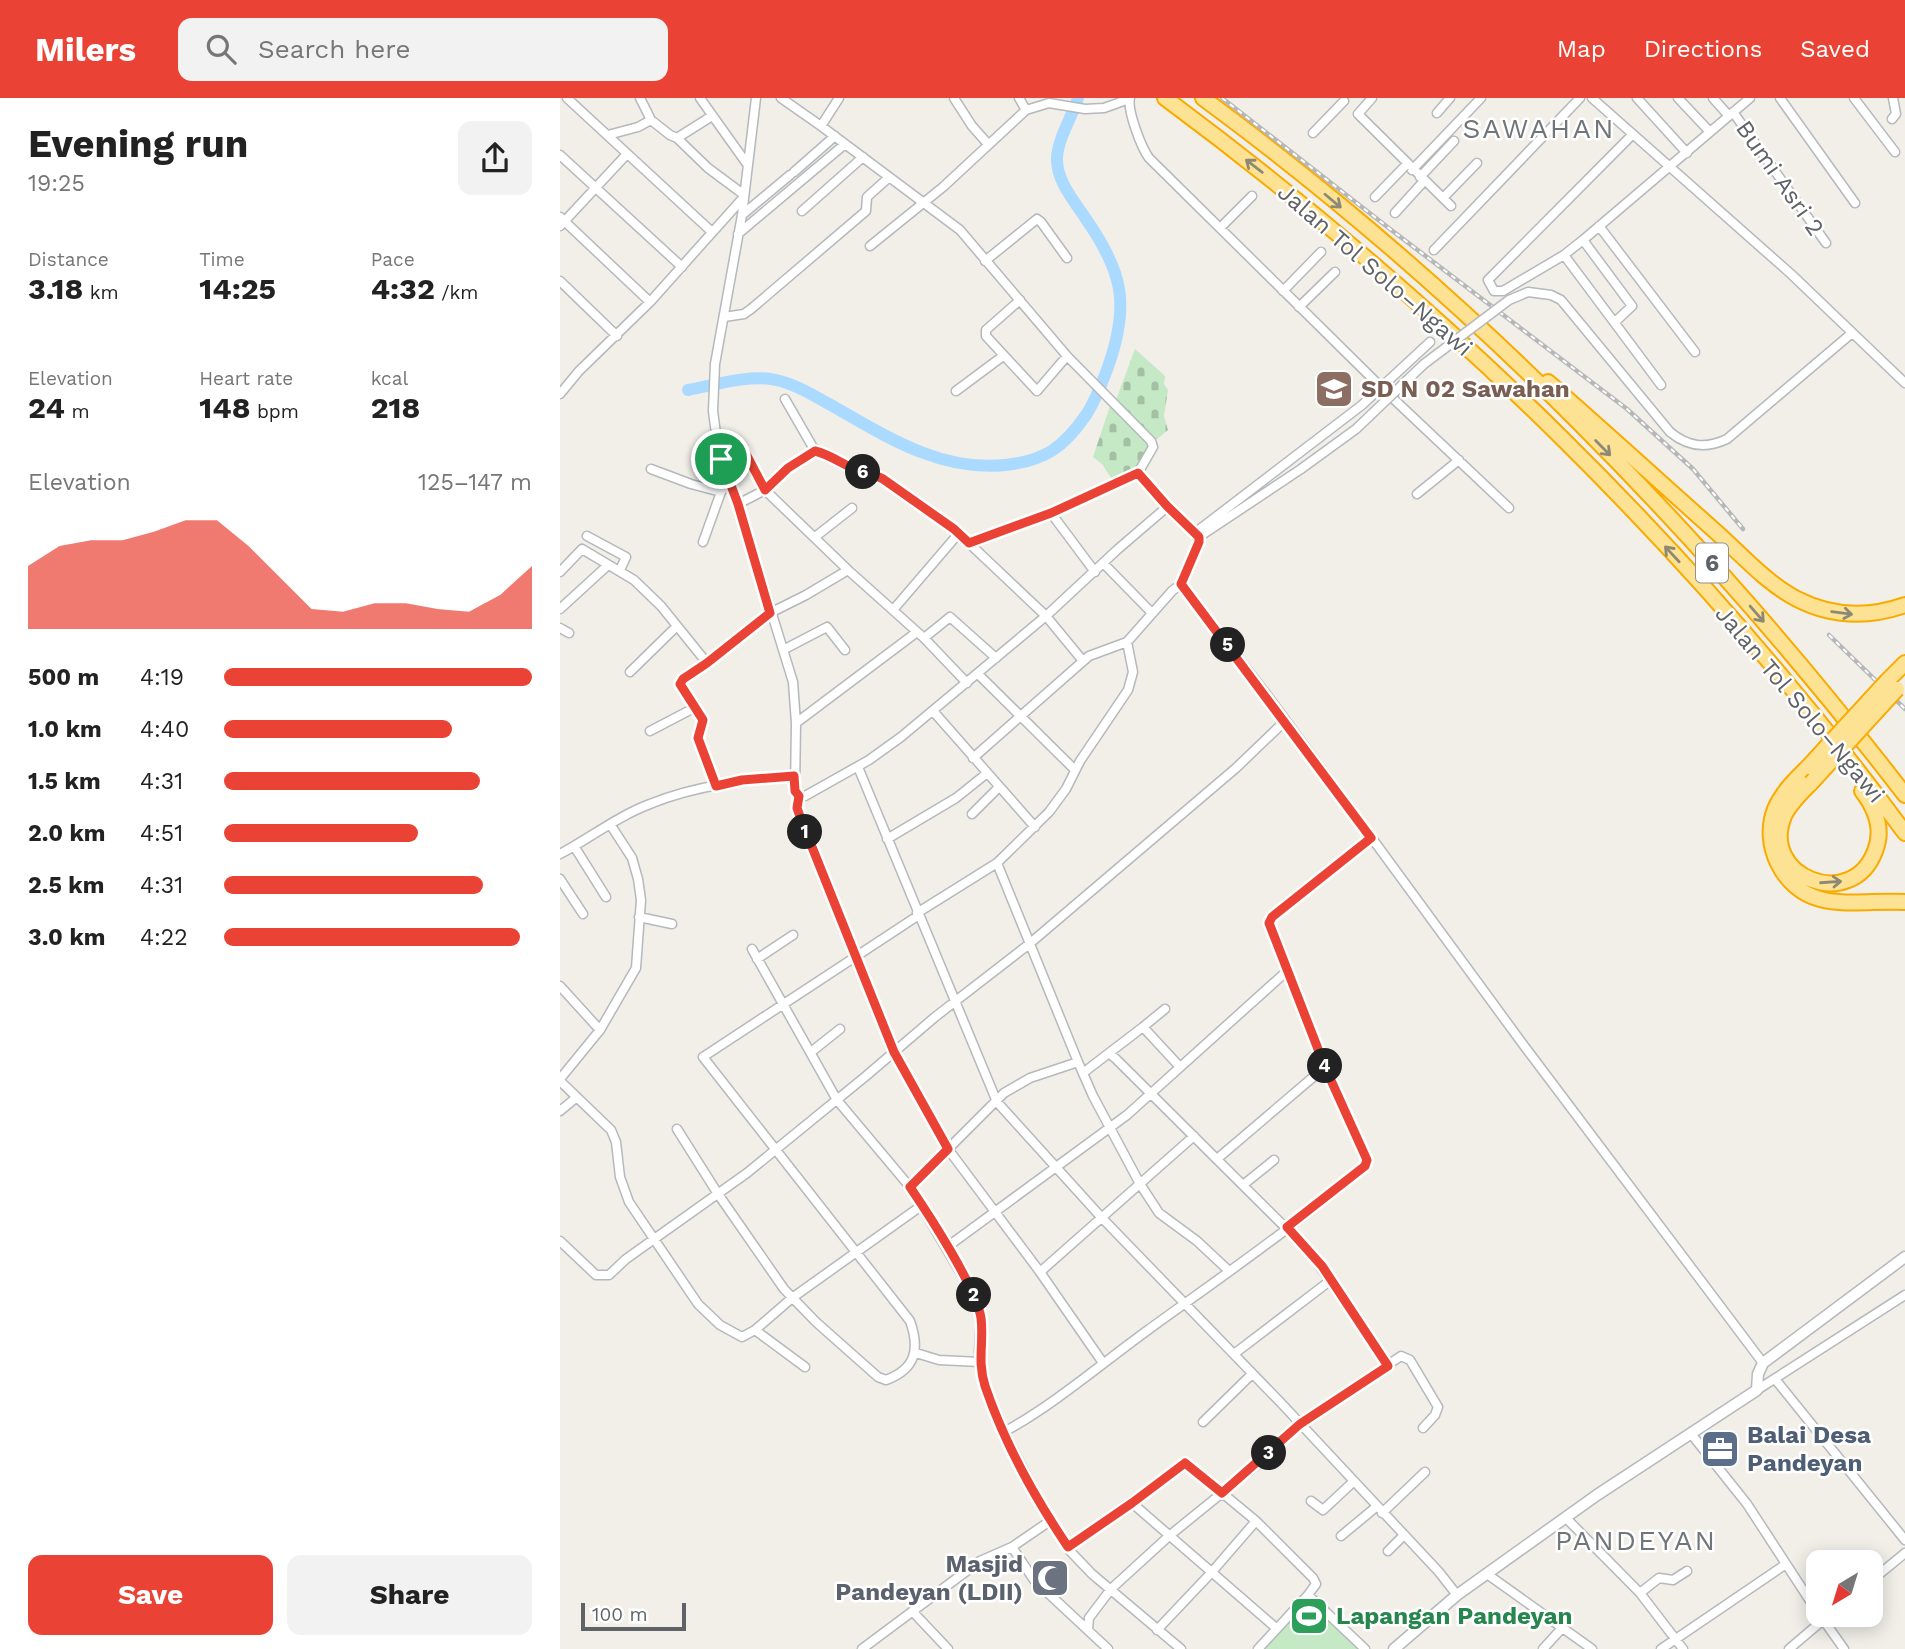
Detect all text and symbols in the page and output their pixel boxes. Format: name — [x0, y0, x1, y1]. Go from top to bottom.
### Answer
search box — [178, 18, 668, 81]
text: Milers — [35, 30, 136, 69]
icon: search — [202, 30, 240, 68]
text: Search here — [258, 34, 410, 64]
text: Map — [1557, 35, 1606, 63]
text: Directions — [1644, 35, 1762, 63]
text: Saved — [1800, 35, 1870, 63]
district label: SAWAHAN — [1463, 112, 1615, 145]
street label: Bumi Asri 2 — [1730, 115, 1830, 241]
button: share — [458, 121, 532, 195]
text: Evening run — [28, 122, 248, 166]
one-way arrow — [1245, 159, 1263, 174]
text: 19:25 — [28, 170, 85, 197]
street label: Jalan Tol Solo–Ngawi — [1272, 178, 1478, 362]
one-way arrow — [1324, 193, 1342, 209]
text: Distance — [28, 248, 109, 271]
text: Time — [199, 248, 245, 271]
text: Pace — [371, 248, 415, 271]
text: 3.18 — [28, 271, 83, 306]
text: 14:25 — [199, 271, 276, 306]
text: 4:32 — [371, 271, 435, 306]
text: km — [83, 281, 119, 304]
text: /km — [435, 281, 478, 304]
text: Elevation — [28, 367, 113, 390]
text: Heart rate — [199, 367, 293, 390]
text: kcal — [371, 367, 408, 390]
school or university icon: SD N 02 Sawahan — [1313, 368, 1355, 410]
place label: SD N 02 Sawahan — [1361, 375, 1570, 403]
text: 24 — [28, 390, 65, 425]
text: 148 — [199, 390, 250, 425]
text: 218 — [371, 390, 420, 425]
text: m — [65, 400, 90, 423]
text: bpm — [250, 400, 299, 423]
pin — [691, 429, 751, 489]
one-way arrow — [1594, 439, 1611, 456]
icon: arrive — [702, 440, 740, 478]
pin: 6 — [846, 454, 880, 490]
text: 6 — [857, 460, 868, 483]
text: Elevation — [28, 469, 131, 496]
text: 125–147 m — [418, 469, 532, 496]
road number: 6 — [1696, 544, 1728, 583]
one-way arrow — [1663, 546, 1680, 563]
street label: Jalan Tol Solo–Ngawi — [1709, 600, 1891, 808]
one-way arrow — [1749, 605, 1765, 623]
one-way arrow — [1830, 607, 1853, 620]
pin: 5 — [1210, 628, 1246, 662]
text: 5 — [1222, 633, 1233, 656]
text: 500 m — [28, 664, 99, 691]
text: 4:19 — [140, 664, 184, 691]
text: 1.0 km — [28, 716, 102, 743]
text: 4:40 — [140, 716, 189, 743]
text: 1.5 km — [28, 768, 101, 795]
text: 4:31 — [140, 768, 183, 795]
pin: 1 — [788, 814, 822, 850]
text: 2.0 km — [28, 820, 106, 847]
text: 4:51 — [140, 820, 183, 847]
text: 1 — [800, 820, 809, 843]
text: 2.5 km — [28, 872, 104, 899]
text: 4:31 — [140, 872, 183, 899]
one-way arrow — [1820, 875, 1842, 888]
text: 3.0 km — [28, 924, 105, 951]
text: 4:22 — [140, 924, 188, 951]
pin: 4 — [1308, 1048, 1342, 1084]
text: 4 — [1318, 1054, 1331, 1077]
pin: 2 — [956, 1278, 992, 1312]
text: 2 — [968, 1283, 979, 1306]
place label: Balai Desa Pandeyan — [1747, 1421, 1871, 1477]
office icon: Balai Desa Pandeyan — [1699, 1428, 1741, 1470]
pin: 3 — [1252, 1436, 1286, 1470]
text: 3 — [1263, 1441, 1274, 1464]
district label: PANDEYAN — [1555, 1524, 1717, 1557]
place label: Masjid Pandeyan (LDII) — [835, 1550, 1023, 1606]
north arrow — [1806, 1550, 1883, 1628]
map controls — [1806, 1550, 1883, 1627]
button: Save — [28, 1555, 273, 1635]
button: Share — [287, 1555, 532, 1635]
mosque icon: Masjid Pandeyan (LDII) — [1029, 1557, 1071, 1599]
sports icon: Lapangan Pandeyan — [1288, 1595, 1330, 1637]
scale bar — [581, 1600, 686, 1632]
place label: Lapangan Pandeyan — [1336, 1602, 1573, 1630]
text: 100 m — [592, 1603, 648, 1626]

